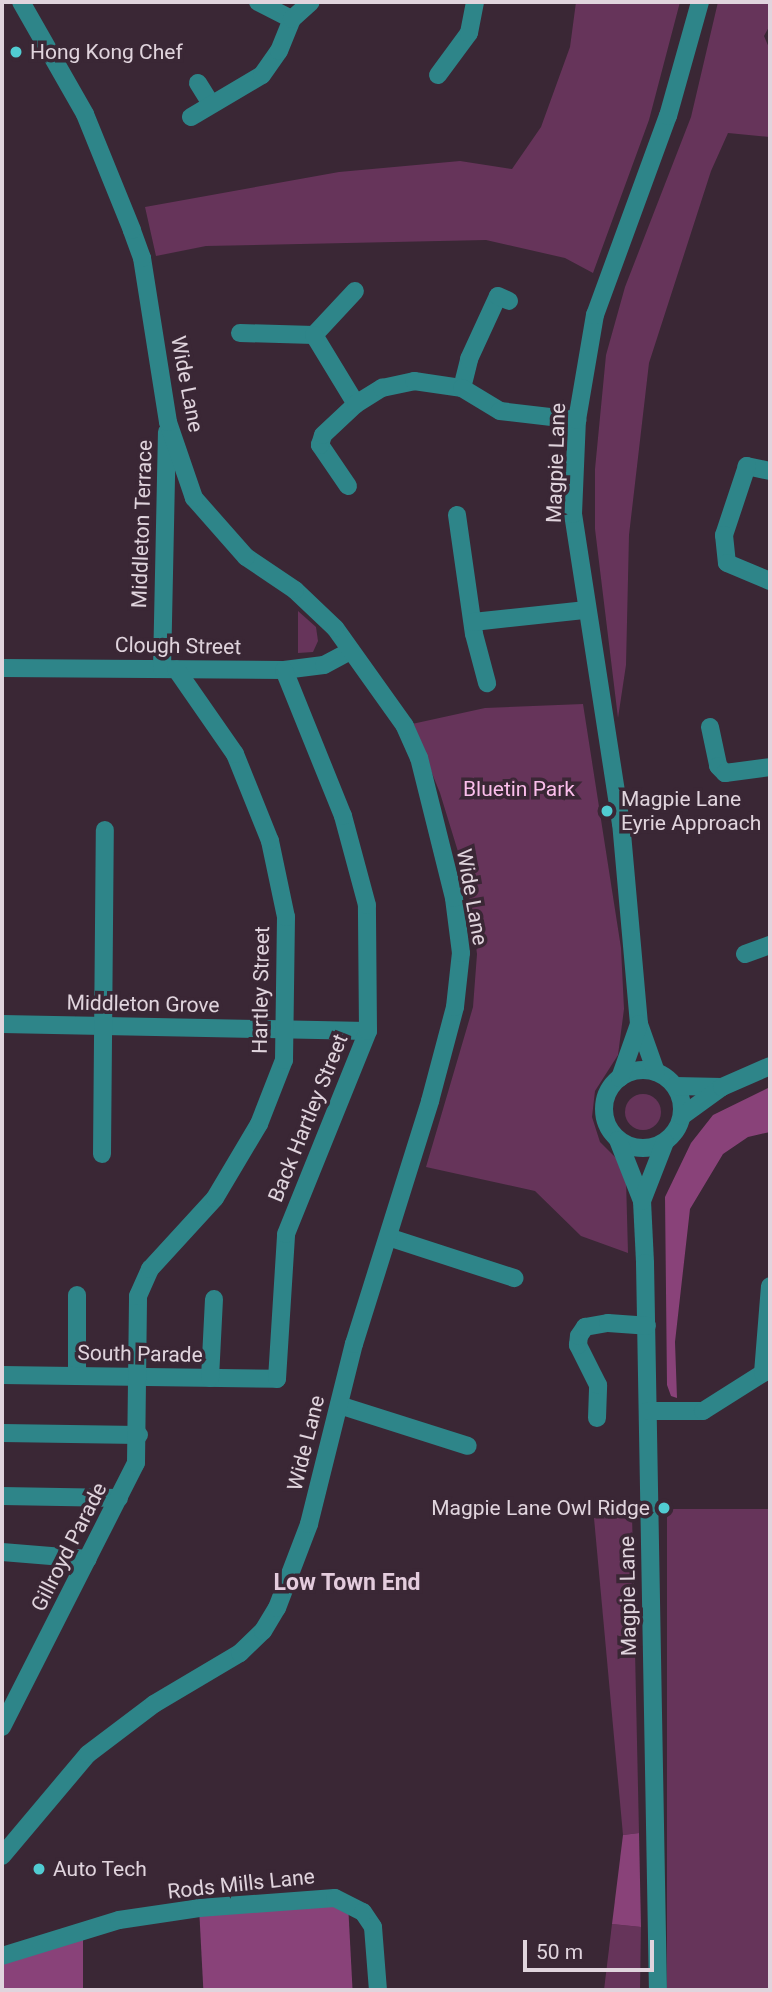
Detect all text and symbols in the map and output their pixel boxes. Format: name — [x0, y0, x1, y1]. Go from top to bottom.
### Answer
place label: Hong Kong Chef — [30, 39, 183, 65]
marker: Hong Kong Chef — [8, 44, 24, 60]
street label: Wide Lane — [165, 334, 209, 434]
street label: Magpie Lane — [541, 402, 571, 524]
street label: Middleton Terrace — [126, 439, 158, 609]
street label: Clough Street — [115, 632, 241, 660]
park label: Bluetin Park — [463, 776, 575, 802]
place label: Magpie Lane Eyrie Approach — [621, 786, 761, 836]
marker: Magpie Lane Eyrie Approach — [599, 803, 615, 819]
street label: Wide Lane — [451, 847, 493, 947]
street label: Hartley Street — [247, 926, 275, 1054]
street label: Middleton Grove — [66, 990, 220, 1018]
street label: Back Hartley Street — [263, 1030, 353, 1206]
street label: South Parade — [77, 1340, 203, 1368]
street label: Wide Lane — [282, 1393, 330, 1493]
street label: Gillroyd Parade — [26, 1479, 112, 1615]
place label: Magpie Lane Owl Ridge — [431, 1495, 650, 1521]
marker: Magpie Lane Owl Ridge — [656, 1500, 672, 1516]
street label: Magpie Lane — [614, 1536, 642, 1656]
district label: Low Town End — [273, 1569, 421, 1597]
place label: Auto Tech — [53, 1856, 147, 1882]
marker: Auto Tech — [31, 1861, 47, 1877]
street label: Rods Mills Lane — [166, 1864, 316, 1904]
scale bar — [527, 1926, 658, 1970]
text: 50 m — [536, 1940, 583, 1964]

